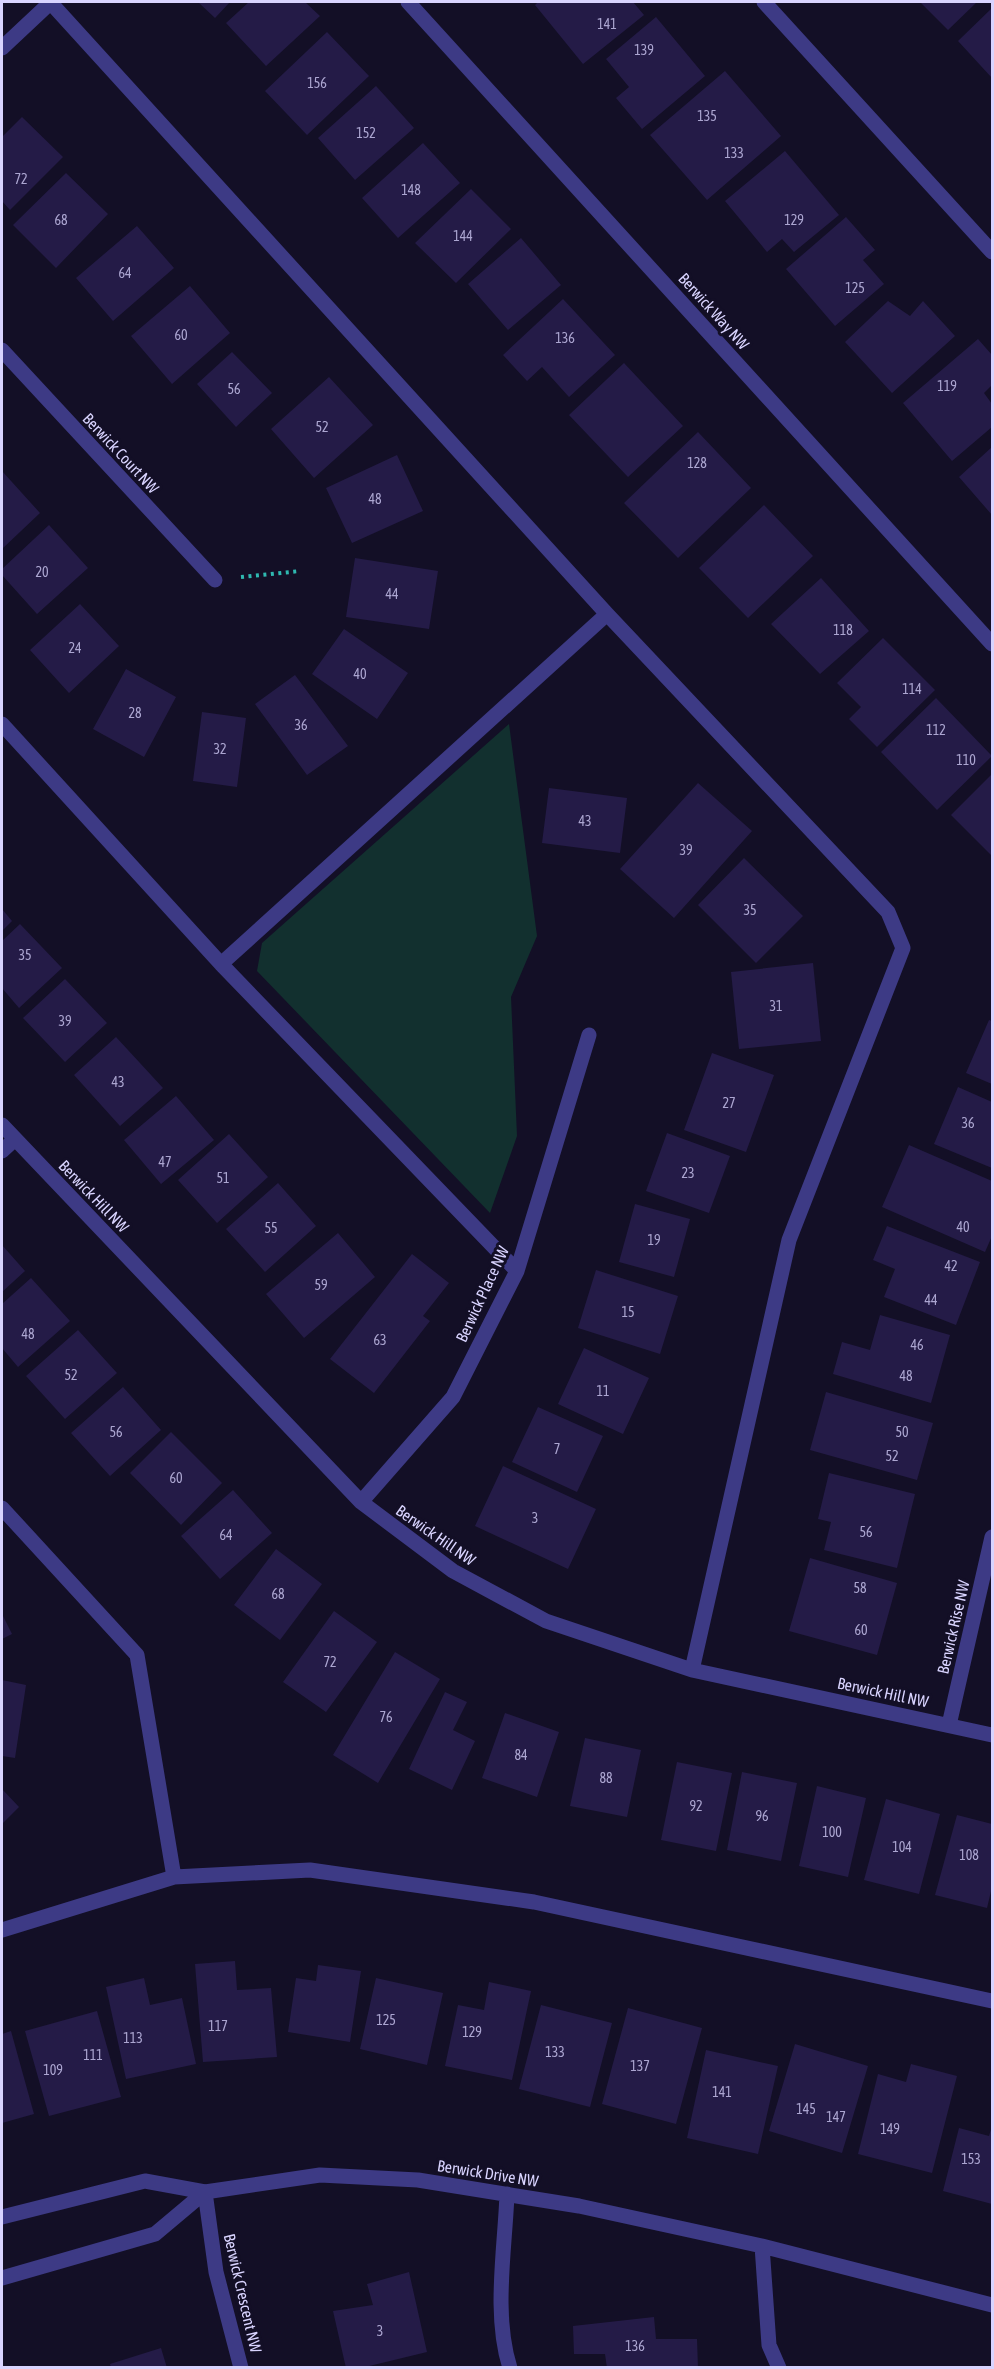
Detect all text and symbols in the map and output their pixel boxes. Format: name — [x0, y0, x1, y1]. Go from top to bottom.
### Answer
house number: 141 — [597, 16, 617, 32]
house number: 139 — [634, 42, 654, 58]
house number: 156 — [307, 75, 327, 91]
house number: 135 — [697, 108, 717, 124]
house number: 152 — [356, 125, 376, 141]
house number: 133 — [724, 145, 744, 161]
house number: 72 — [14, 171, 28, 187]
house number: 148 — [401, 182, 421, 198]
house number: 68 — [54, 212, 68, 228]
house number: 129 — [784, 212, 804, 228]
house number: 144 — [453, 228, 473, 244]
house number: 64 — [118, 265, 132, 281]
street label: Berwick Way NW — [674, 269, 753, 354]
house number: 125 — [845, 280, 865, 296]
house number: 60 — [174, 327, 188, 343]
house number: 136 — [555, 330, 575, 346]
house number: 119 — [937, 378, 957, 394]
house number: 56 — [227, 381, 241, 397]
street label: Berwick Court NW — [79, 409, 163, 497]
house number: 52 — [315, 419, 329, 435]
house number: 128 — [687, 455, 707, 471]
house number: 48 — [368, 491, 382, 507]
house number: 20 — [35, 564, 49, 580]
house number: 44 — [385, 586, 399, 602]
house number: 118 — [833, 622, 853, 638]
house number: 24 — [68, 640, 82, 656]
house number: 40 — [353, 666, 367, 682]
house number: 114 — [902, 681, 922, 697]
house number: 28 — [128, 705, 142, 721]
house number: 36 — [294, 717, 308, 733]
house number: 112 — [926, 722, 946, 738]
house number: 32 — [213, 741, 227, 757]
house number: 110 — [956, 752, 976, 768]
house number: 43 — [578, 813, 592, 829]
house number: 39 — [679, 842, 693, 858]
house number: 35 — [743, 902, 757, 918]
house number: 35 — [18, 947, 32, 963]
house number: 31 — [769, 998, 783, 1014]
house number: 39 — [58, 1013, 72, 1029]
house number: 43 — [111, 1074, 125, 1090]
house number: 27 — [722, 1095, 736, 1111]
house number: 36 — [961, 1115, 975, 1131]
house number: 47 — [158, 1154, 172, 1170]
street label: Berwick Hill NW — [55, 1156, 133, 1236]
house number: 23 — [681, 1165, 695, 1181]
house number: 51 — [216, 1170, 230, 1186]
house number: 40 — [956, 1219, 970, 1235]
house number: 55 — [264, 1220, 278, 1236]
house number: 19 — [647, 1232, 661, 1248]
street label: Berwick Place NW — [452, 1243, 512, 1345]
house number: 42 — [944, 1258, 958, 1274]
house number: 59 — [314, 1277, 328, 1293]
house number: 44 — [924, 1292, 938, 1308]
house number: 15 — [621, 1304, 635, 1320]
house number: 48 — [21, 1326, 35, 1342]
house number: 63 — [373, 1332, 387, 1348]
house number: 46 — [910, 1337, 924, 1353]
house number: 52 — [64, 1367, 78, 1383]
house number: 48 — [899, 1368, 913, 1384]
house number: 11 — [596, 1383, 610, 1399]
house number: 56 — [109, 1424, 123, 1440]
house number: 50 — [895, 1424, 909, 1440]
house number: 7 — [554, 1441, 560, 1457]
house number: 52 — [885, 1448, 899, 1464]
house number: 60 — [169, 1470, 183, 1486]
street label: Berwick Hill NW — [393, 1501, 479, 1569]
house number: 3 — [532, 1510, 538, 1526]
house number: 56 — [859, 1524, 873, 1540]
house number: 64 — [219, 1527, 233, 1543]
street label: Berwick Rise NW — [933, 1578, 973, 1676]
house number: 58 — [853, 1580, 867, 1596]
house number: 68 — [271, 1586, 285, 1602]
house number: 60 — [854, 1622, 868, 1638]
house number: 72 — [323, 1654, 337, 1670]
street label: Berwick Hill NW — [836, 1674, 931, 1711]
house number: 76 — [379, 1709, 393, 1725]
house number: 84 — [514, 1747, 528, 1763]
house number: 88 — [599, 1770, 613, 1786]
house number: 92 — [689, 1798, 703, 1814]
house number: 96 — [755, 1808, 769, 1824]
house number: 100 — [822, 1824, 842, 1840]
house number: 104 — [892, 1839, 912, 1855]
house number: 108 — [959, 1847, 979, 1863]
house number: 125 — [376, 2012, 396, 2028]
house number: 117 — [208, 2018, 228, 2034]
house number: 129 — [462, 2024, 482, 2040]
house number: 113 — [123, 2030, 143, 2046]
house number: 133 — [545, 2044, 565, 2060]
house number: 111 — [83, 2047, 103, 2063]
house number: 137 — [630, 2058, 650, 2074]
house number: 109 — [43, 2062, 63, 2078]
house number: 141 — [712, 2084, 732, 2100]
house number: 145 — [796, 2101, 816, 2117]
house number: 147 — [826, 2109, 846, 2125]
house number: 149 — [880, 2121, 900, 2137]
house number: 153 — [961, 2151, 981, 2167]
street label: Berwick Drive NW — [436, 2156, 540, 2190]
street label: Berwick Crescent NW — [221, 2232, 266, 2355]
house number: 3 — [377, 2323, 383, 2339]
house number: 136 — [625, 2338, 645, 2354]

